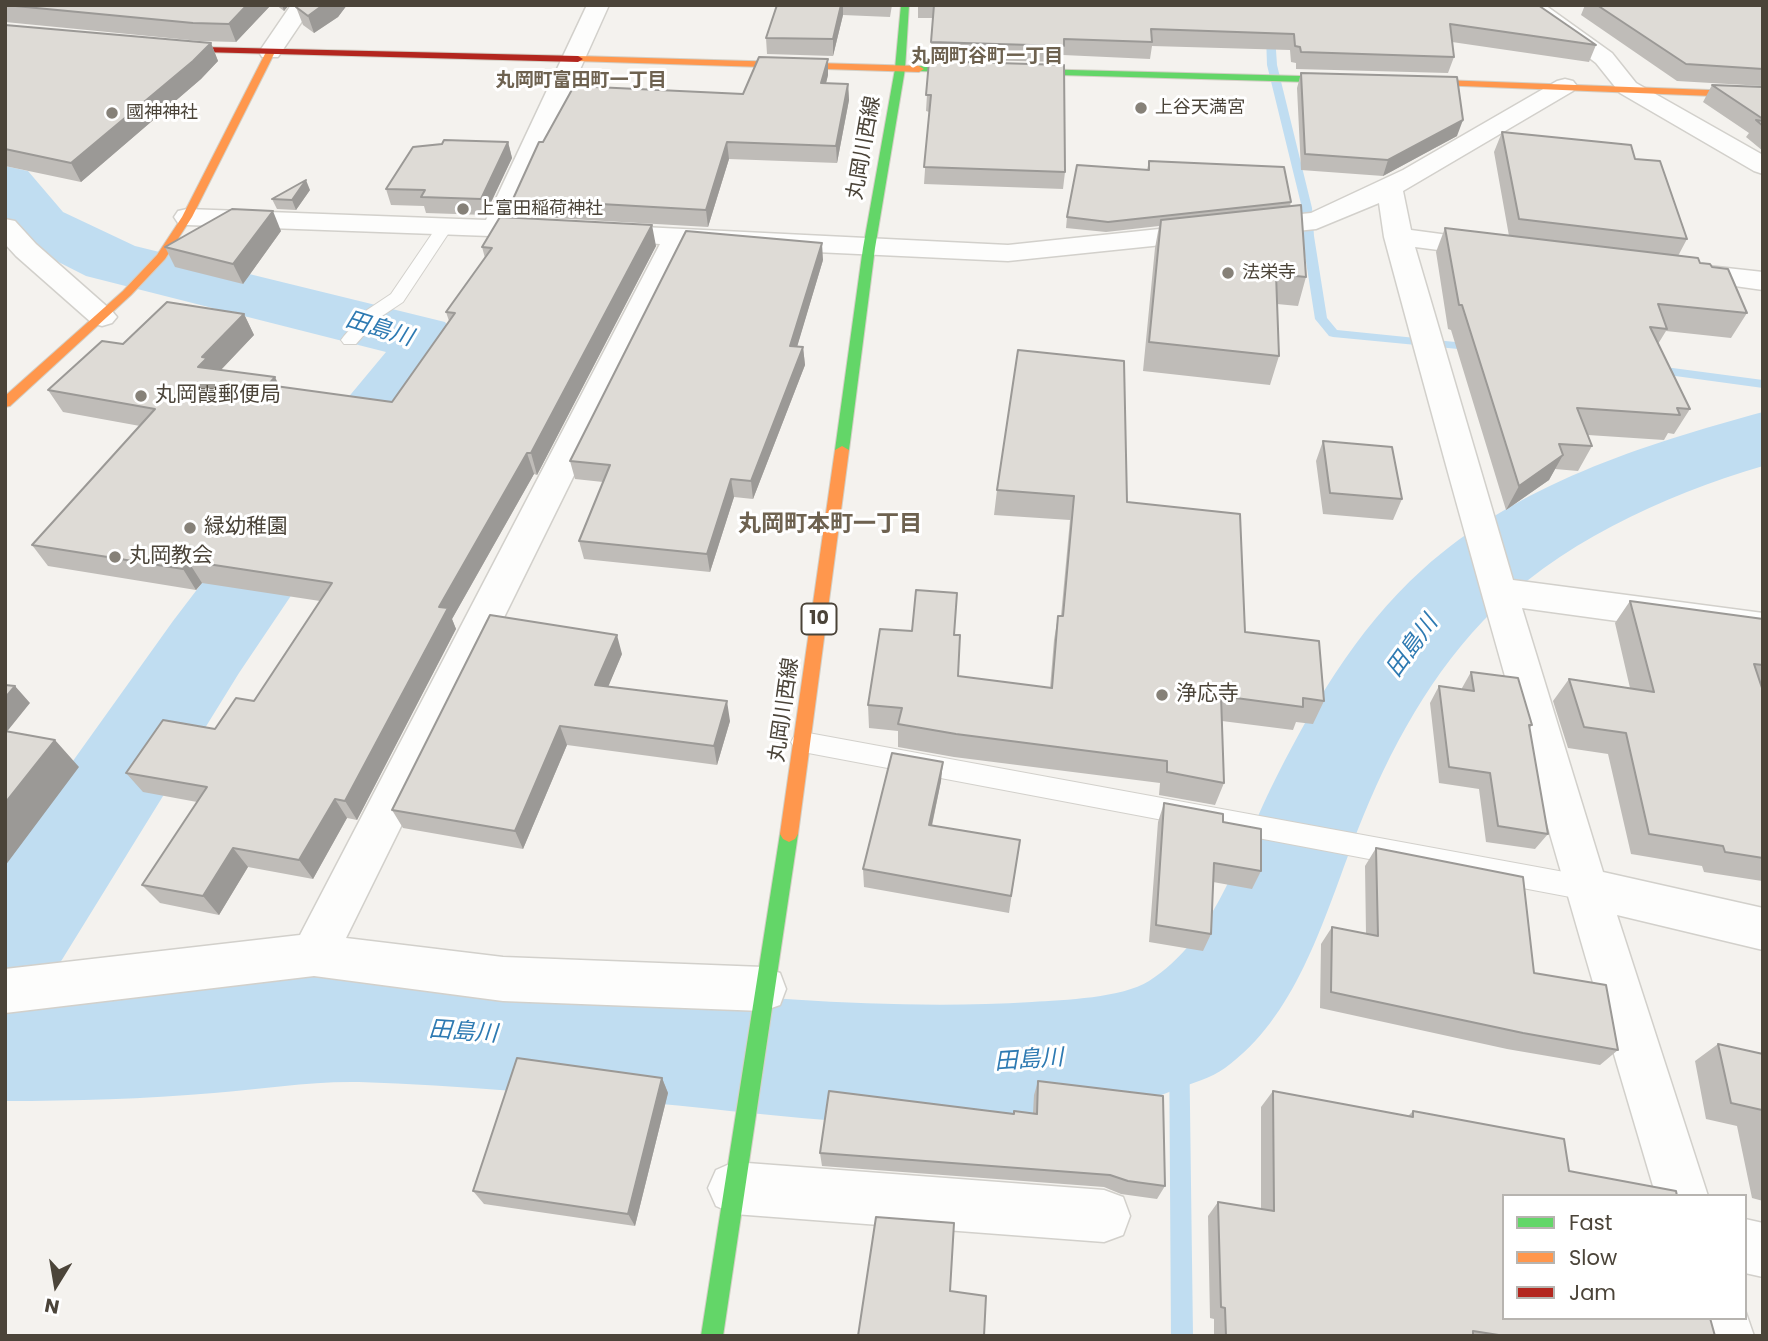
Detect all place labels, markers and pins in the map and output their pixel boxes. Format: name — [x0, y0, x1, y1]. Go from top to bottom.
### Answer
place label: 上谷天満宮 — [1155, 97, 1245, 119]
marker: 上谷天満宮 — [1133, 100, 1149, 116]
place label: 國神神社 — [126, 102, 198, 124]
marker: 國神神社 — [104, 105, 120, 121]
place label: 上富田稲荷神社 — [477, 198, 603, 220]
marker: 上富田稲荷神社 — [455, 201, 471, 217]
place label: 法栄寺 — [1242, 262, 1296, 284]
marker: 法栄寺 — [1220, 265, 1236, 281]
place label: 丸岡霞郵便局 — [155, 383, 281, 409]
marker: 丸岡霞郵便局 — [133, 388, 149, 404]
place label: 緑幼稚園 — [204, 515, 288, 541]
marker: 緑幼稚園 — [182, 520, 198, 536]
place label: 丸岡教会 — [129, 544, 213, 570]
marker: 丸岡教会 — [107, 549, 123, 565]
place label: 浄応寺 — [1176, 682, 1239, 708]
marker: 浄応寺 — [1154, 687, 1170, 703]

